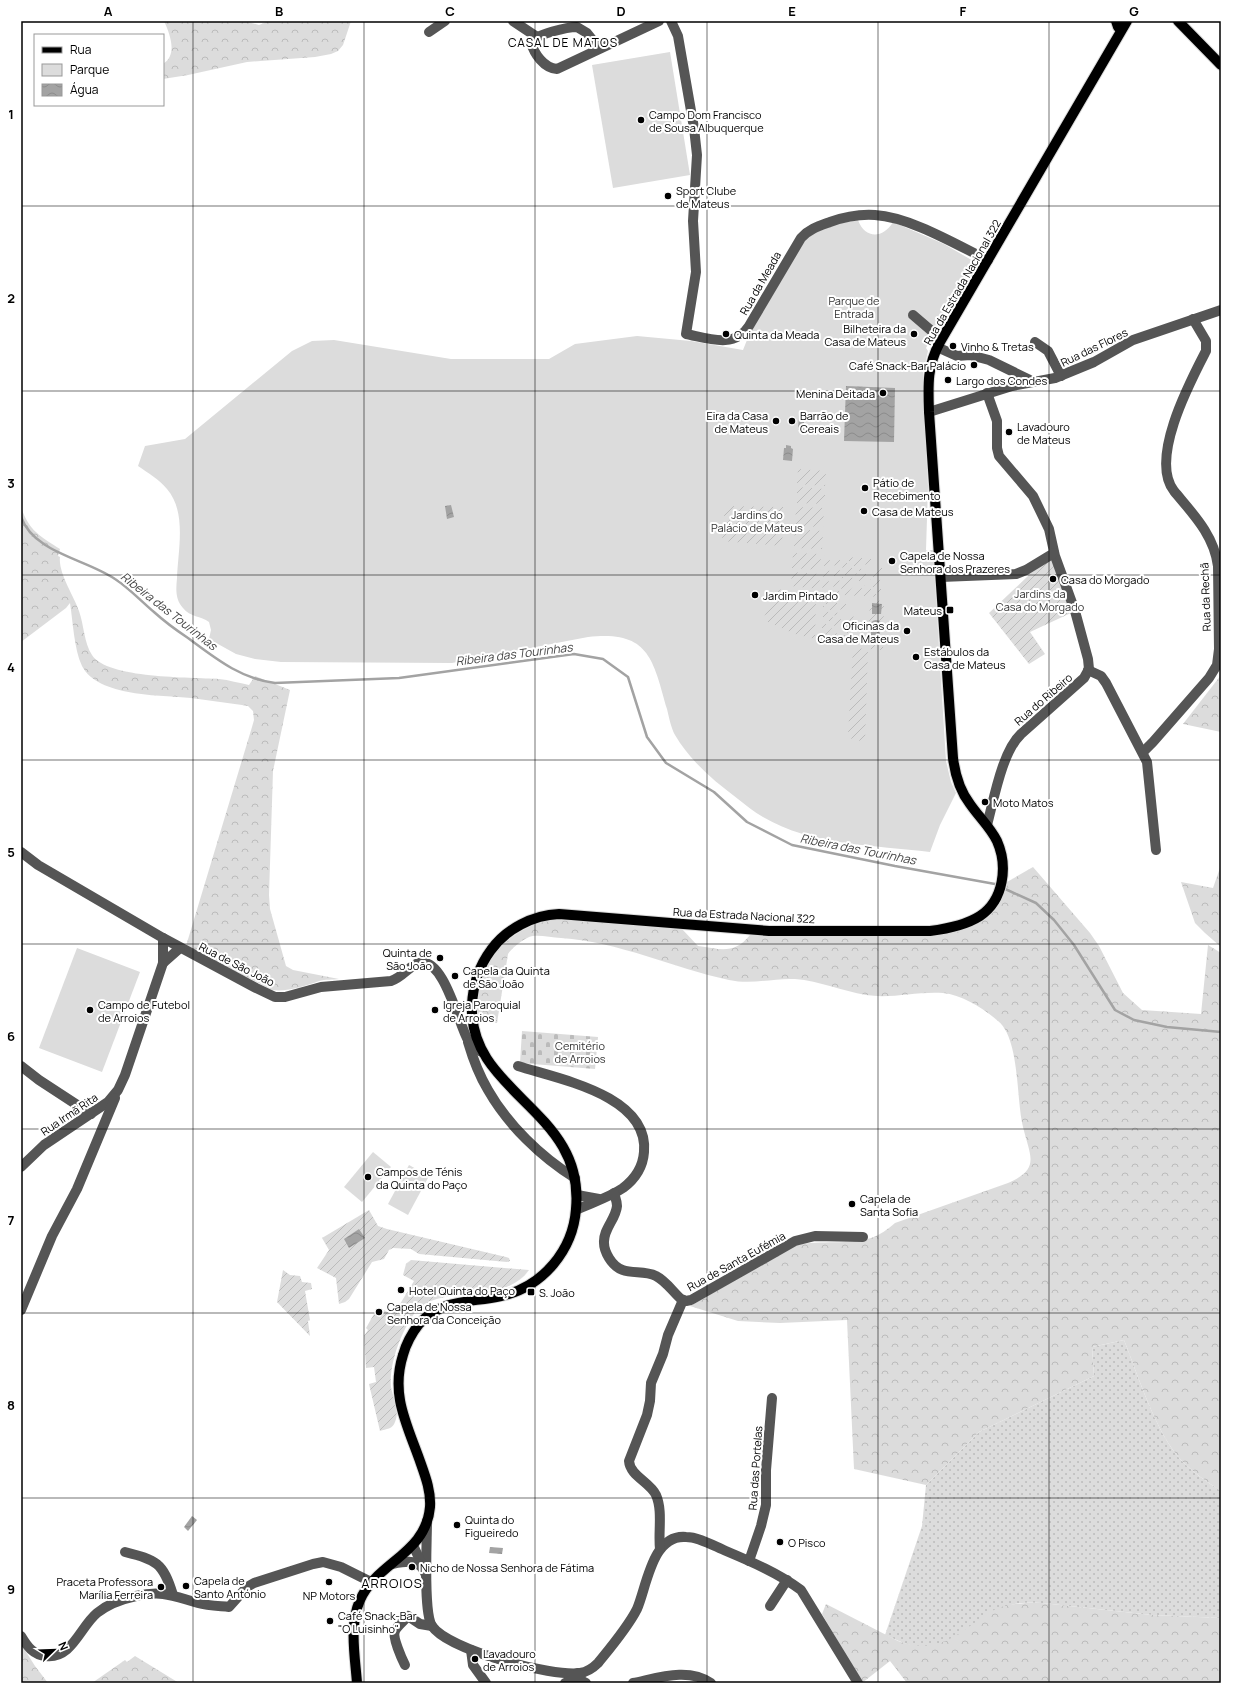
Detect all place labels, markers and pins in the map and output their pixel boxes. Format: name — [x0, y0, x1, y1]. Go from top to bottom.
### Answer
place label: Campo Dom Francisco de Sousa Albuquerque — [649, 107, 764, 135]
marker: Campo Dom Francisco de Sousa Albuquerque — [636, 115, 646, 125]
place label: Sport Clube de Mateus — [676, 183, 737, 211]
marker: Sport Clube de Mateus — [663, 191, 673, 201]
place label: Bilheteira da Casa de Mateus — [825, 321, 906, 349]
place label: Quinta da Meada — [734, 327, 819, 342]
marker: Quinta da Meada — [721, 329, 731, 339]
marker: Bilheteira da Casa de Mateus — [909, 329, 919, 339]
place label: Vinho & Tretas — [961, 339, 1034, 354]
marker: Vinho & Tretas — [948, 341, 958, 351]
place label: Café Snack-Bar Palácio — [849, 358, 966, 373]
marker: Café Snack-Bar Palácio — [969, 360, 979, 370]
place label: Largo dos Condes — [956, 373, 1047, 388]
marker: Largo dos Condes — [943, 375, 953, 385]
place label: Menina Deitada — [796, 386, 875, 401]
marker: Menina Deitada — [878, 388, 888, 398]
place label: Eira da Casa de Mateus — [706, 408, 768, 436]
place label: Barrão de Cereais — [800, 408, 849, 436]
marker: Eira da Casa de Mateus — [771, 416, 781, 426]
marker: Barrão de Cereais — [787, 416, 797, 426]
place label: Lavadouro de Mateus — [1017, 419, 1071, 447]
marker: Lavadouro de Mateus — [1004, 427, 1014, 437]
place label: Pátio de Recebimento — [873, 475, 941, 503]
marker: Pátio de Recebimento — [860, 483, 870, 493]
place label: Casa de Mateus — [872, 504, 954, 519]
marker: Casa de Mateus — [859, 506, 869, 516]
place label: Capela de Nossa Senhora dos Prazeres — [900, 548, 1010, 576]
marker: Capela de Nossa Senhora dos Prazeres — [887, 556, 897, 566]
place label: Casa do Morgado — [1061, 572, 1150, 587]
marker: Casa do Morgado — [1048, 574, 1058, 584]
place label: Jardim Pintado — [763, 588, 838, 603]
marker: Jardim Pintado — [750, 590, 760, 600]
place label: Mateus — [904, 603, 942, 618]
marker: Mateus — [945, 605, 955, 615]
place label: Oficinas da Casa de Mateus — [818, 618, 899, 646]
marker: Oficinas da Casa de Mateus — [902, 626, 912, 636]
place label: Estábulos da Casa de Mateus — [924, 644, 1006, 672]
marker: Estábulos da Casa de Mateus — [911, 652, 921, 662]
place label: Moto Matos — [993, 795, 1054, 810]
marker: Moto Matos — [980, 797, 990, 807]
place label: Quinta de São João — [383, 945, 433, 973]
marker: Quinta de São João — [435, 953, 445, 963]
place label: Capela da Quinta de São João — [463, 963, 550, 991]
marker: Capela da Quinta de São João — [450, 971, 460, 981]
place label: Campo de Futebol de Arroios — [98, 997, 190, 1025]
place label: Igreja Paroquial de Arroios — [443, 997, 521, 1025]
marker: Campo de Futebol de Arroios — [85, 1005, 95, 1015]
marker: Igreja Paroquial de Arroios — [430, 1005, 440, 1015]
place label: Campos de Ténis da Quinta do Paço — [376, 1164, 468, 1192]
marker: Campos de Ténis da Quinta do Paço — [363, 1172, 373, 1182]
place label: Capela de Santa Sofia — [860, 1191, 918, 1219]
marker: Capela de Santa Sofia — [847, 1199, 857, 1209]
place label: Hotel Quinta do Paço — [409, 1283, 515, 1298]
marker: Hotel Quinta do Paço — [396, 1285, 406, 1295]
place label: S. João — [539, 1285, 575, 1300]
marker: S. João — [526, 1287, 536, 1297]
place label: Capela de Nossa Senhora da Conceição — [387, 1299, 501, 1327]
marker: Capela de Nossa Senhora da Conceição — [374, 1307, 384, 1317]
place label: Quinta do Figueiredo — [465, 1512, 519, 1540]
marker: Quinta do Figueiredo — [452, 1520, 462, 1530]
place label: O Pisco — [788, 1535, 826, 1550]
marker: O Pisco — [775, 1537, 785, 1547]
place label: Nicho de Nossa Senhora de Fátima — [420, 1560, 594, 1575]
marker: Nicho de Nossa Senhora de Fátima — [407, 1562, 417, 1572]
place label: Capela de Santo António — [194, 1573, 267, 1601]
place label: Praceta Professora Marília Ferreira — [56, 1574, 153, 1602]
marker: NP Motors — [324, 1577, 334, 1587]
marker: Capela de Santo António — [181, 1581, 191, 1591]
marker: Praceta Professora Marília Ferreira — [156, 1582, 166, 1592]
place label: NP Motors — [303, 1588, 355, 1603]
place label: Café Snack-Bar "O Luisinho" — [338, 1608, 417, 1636]
marker: Café Snack-Bar "O Luisinho" — [325, 1616, 335, 1626]
place label: Lavadouro de Arroios — [483, 1646, 536, 1674]
marker: Lavadouro de Arroios — [470, 1654, 480, 1664]

